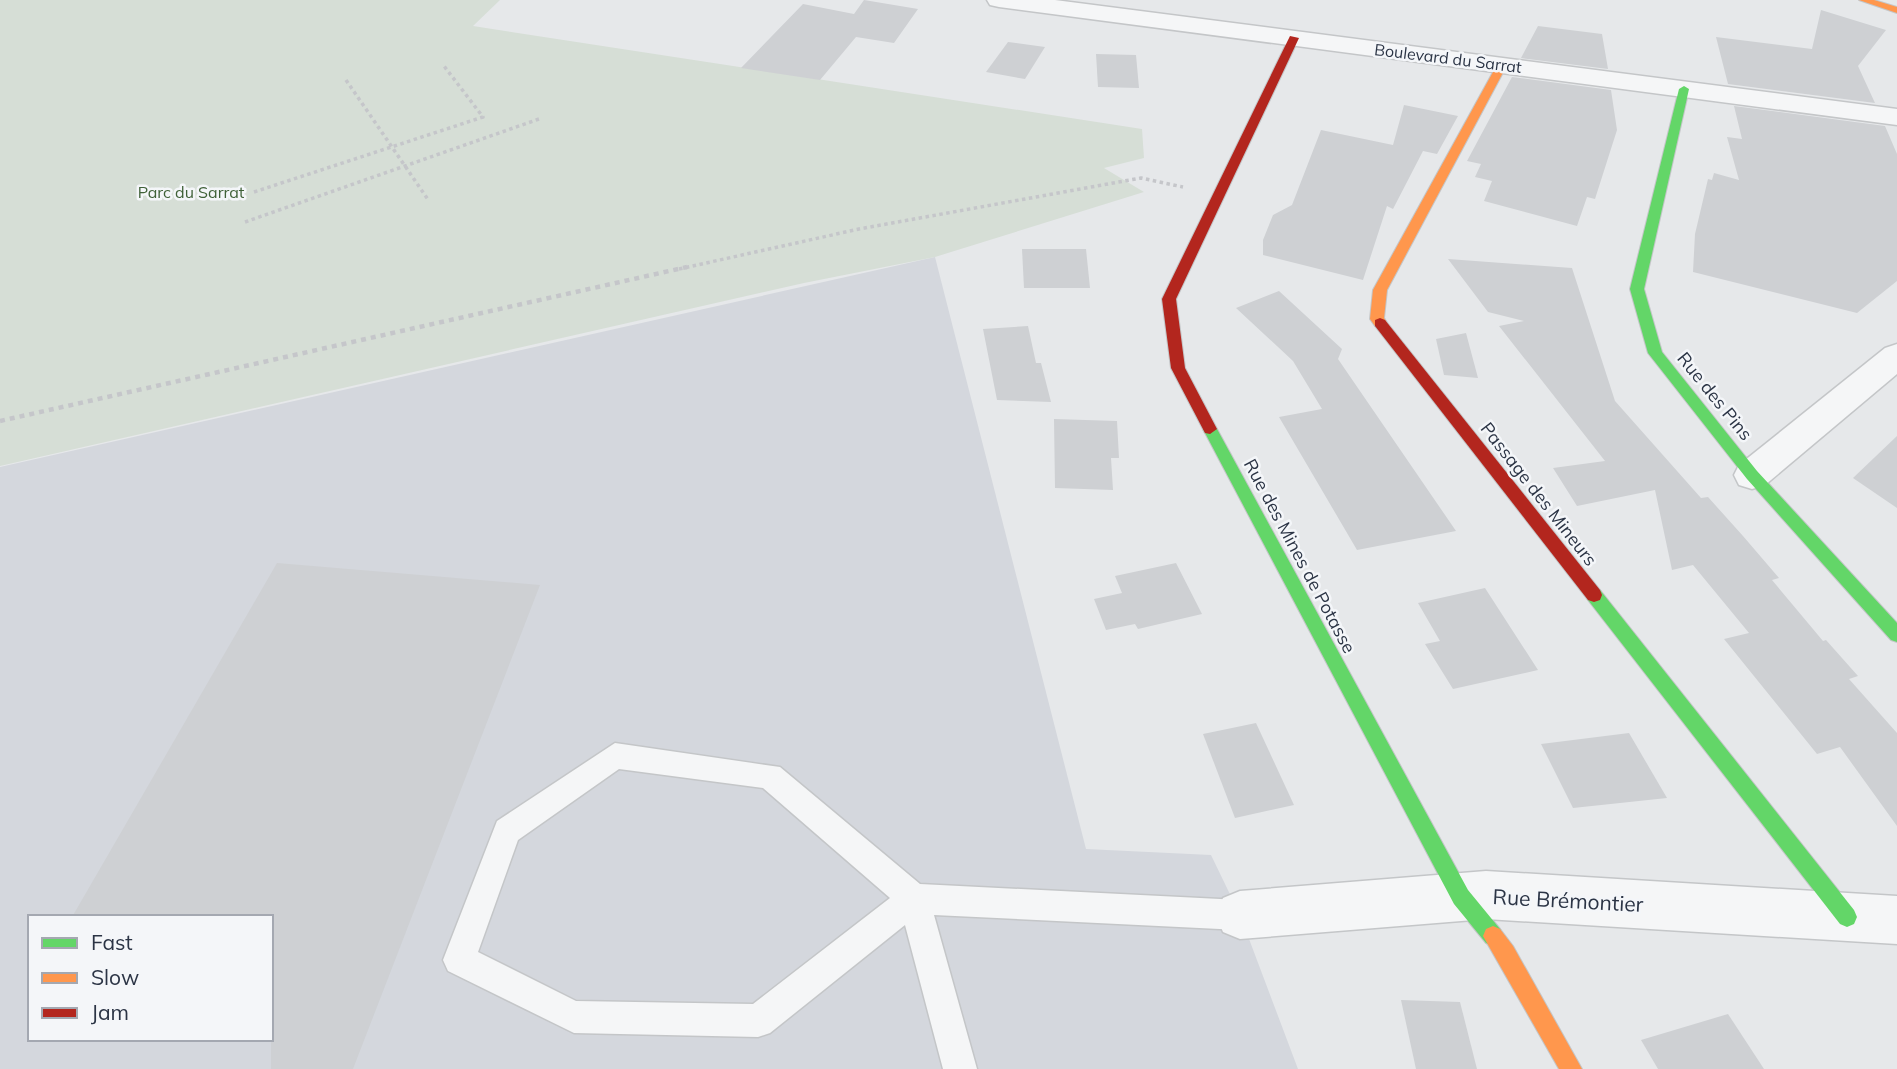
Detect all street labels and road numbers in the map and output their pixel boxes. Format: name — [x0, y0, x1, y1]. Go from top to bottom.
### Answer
street label: Boulevard du Sarrat — [1373, 39, 1523, 77]
street label: Rue des Pins — [1672, 347, 1758, 445]
street label: Passage des Mineurs — [1476, 418, 1602, 571]
street label: Rue des Mines de Potasse — [1239, 455, 1361, 657]
street label: Rue Brémontier — [1492, 883, 1644, 917]

